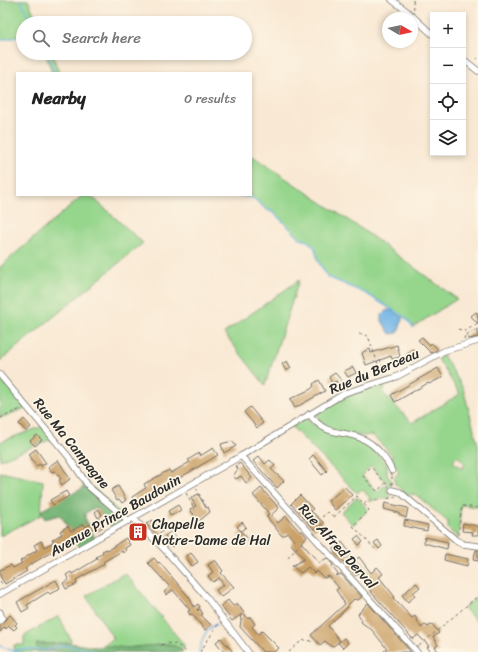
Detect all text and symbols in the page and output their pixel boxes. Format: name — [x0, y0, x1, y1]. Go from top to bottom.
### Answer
north arrow — [382, 12, 418, 48]
map controls — [430, 12, 466, 156]
button: + — [430, 12, 466, 48]
search box — [16, 16, 252, 60]
text: Search here — [62, 25, 141, 51]
icon: search — [30, 27, 52, 49]
button: − — [430, 48, 466, 84]
text: Nearby — [32, 83, 86, 113]
button: locate — [430, 84, 466, 120]
text: 0 results — [184, 87, 236, 110]
button: layers — [430, 120, 466, 156]
street label: Rue du Berceau — [325, 341, 424, 402]
street label: Rue Ma Campagne — [27, 392, 117, 495]
street label: Avenue Prince Baudouin — [44, 467, 186, 564]
street label: Rue Alfred Derval — [292, 498, 384, 596]
place label: Chapelle Notre-Dame de Hal — [152, 512, 272, 553]
building icon: Chapelle Notre-Dame de Hal — [127, 521, 149, 543]

